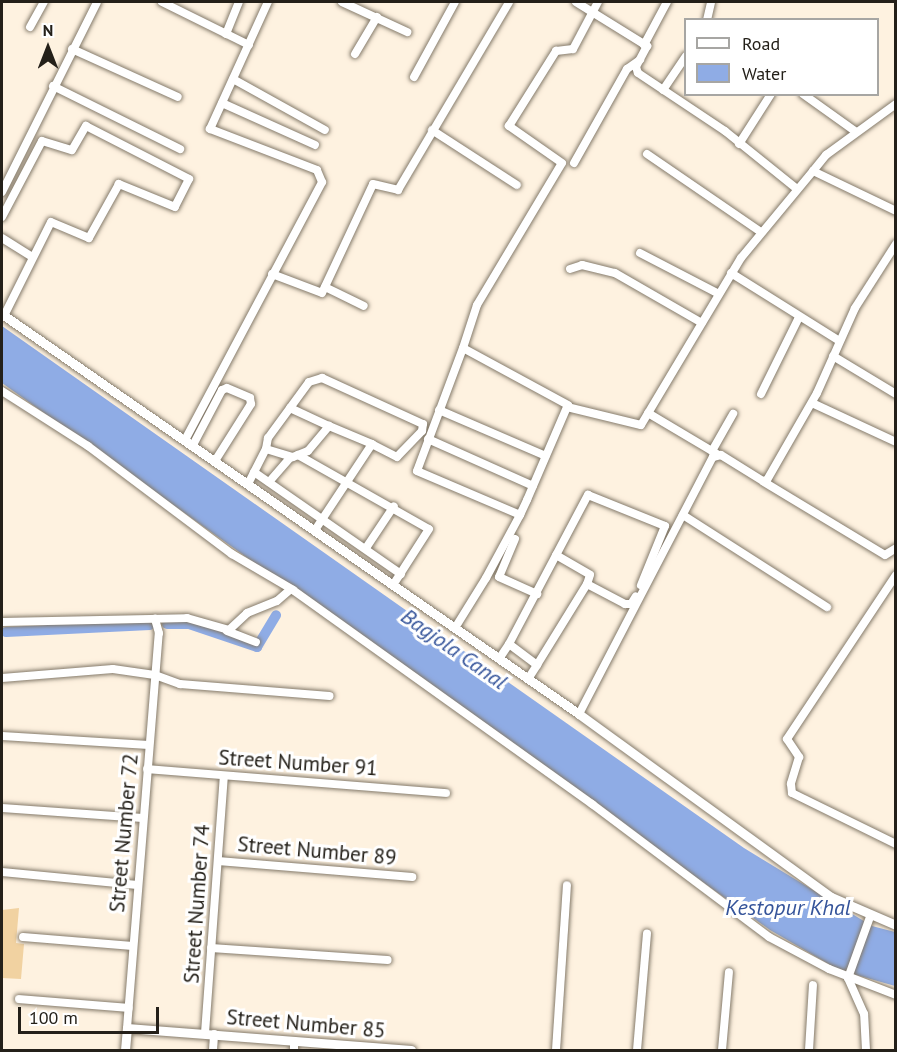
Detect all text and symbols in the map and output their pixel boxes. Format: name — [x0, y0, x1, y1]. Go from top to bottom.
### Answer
north arrow — [18, 18, 78, 78]
legend — [684, 18, 879, 96]
text: N — [43, 20, 53, 40]
text: Road — [742, 32, 780, 55]
text: Water — [742, 62, 786, 85]
water label: Bagjola Canal — [396, 603, 512, 695]
street label: Street Number 91 — [218, 745, 378, 781]
street label: Street Number 72 — [105, 753, 143, 913]
street label: Street Number 74 — [179, 824, 215, 984]
street label: Street Number 89 — [237, 832, 397, 870]
water label: Kestopur Khal — [725, 895, 851, 921]
scale bar — [21, 995, 162, 1033]
street label: Street Number 85 — [226, 1005, 386, 1043]
text: 100 m — [29, 1006, 78, 1029]

